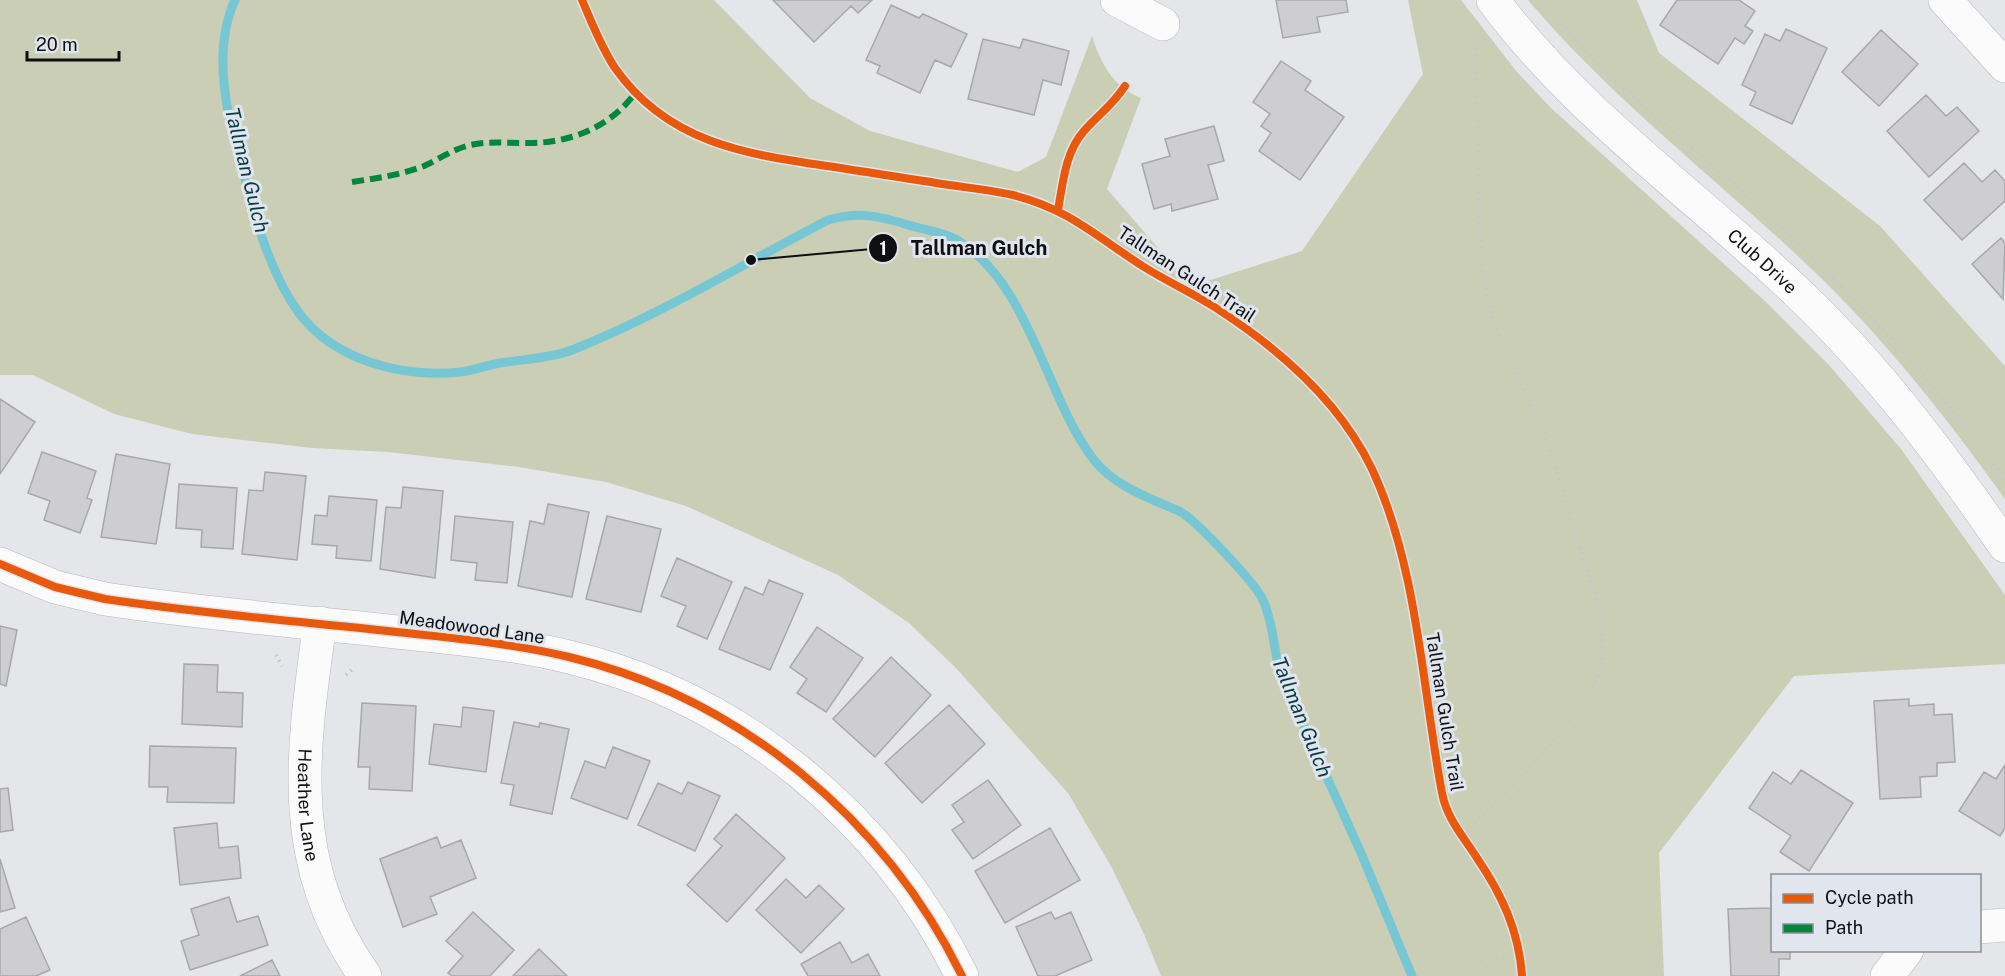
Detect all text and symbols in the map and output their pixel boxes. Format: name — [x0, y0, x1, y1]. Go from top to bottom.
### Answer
scale bar — [27, 24, 118, 62]
text: 20 m — [36, 34, 78, 55]
water label: Tallman Gulch — [220, 105, 274, 235]
street label: Tallman Gulch Trail — [1114, 222, 1260, 326]
street label: Club Drive — [1724, 224, 1802, 297]
callout: Tallman Gulch — [868, 229, 1059, 267]
text: Tallman Gulch — [911, 236, 1047, 260]
text: 1 — [879, 238, 887, 259]
street label: Meadowood Lane — [398, 606, 546, 648]
street label: Tallman Gulch Trail — [1422, 631, 1468, 793]
water label: Tallman Gulch — [1267, 653, 1337, 781]
street label: Heather Lane — [294, 748, 324, 863]
legend — [1771, 874, 1981, 952]
text: Cycle path — [1825, 887, 1914, 908]
text: Path — [1825, 917, 1863, 938]

